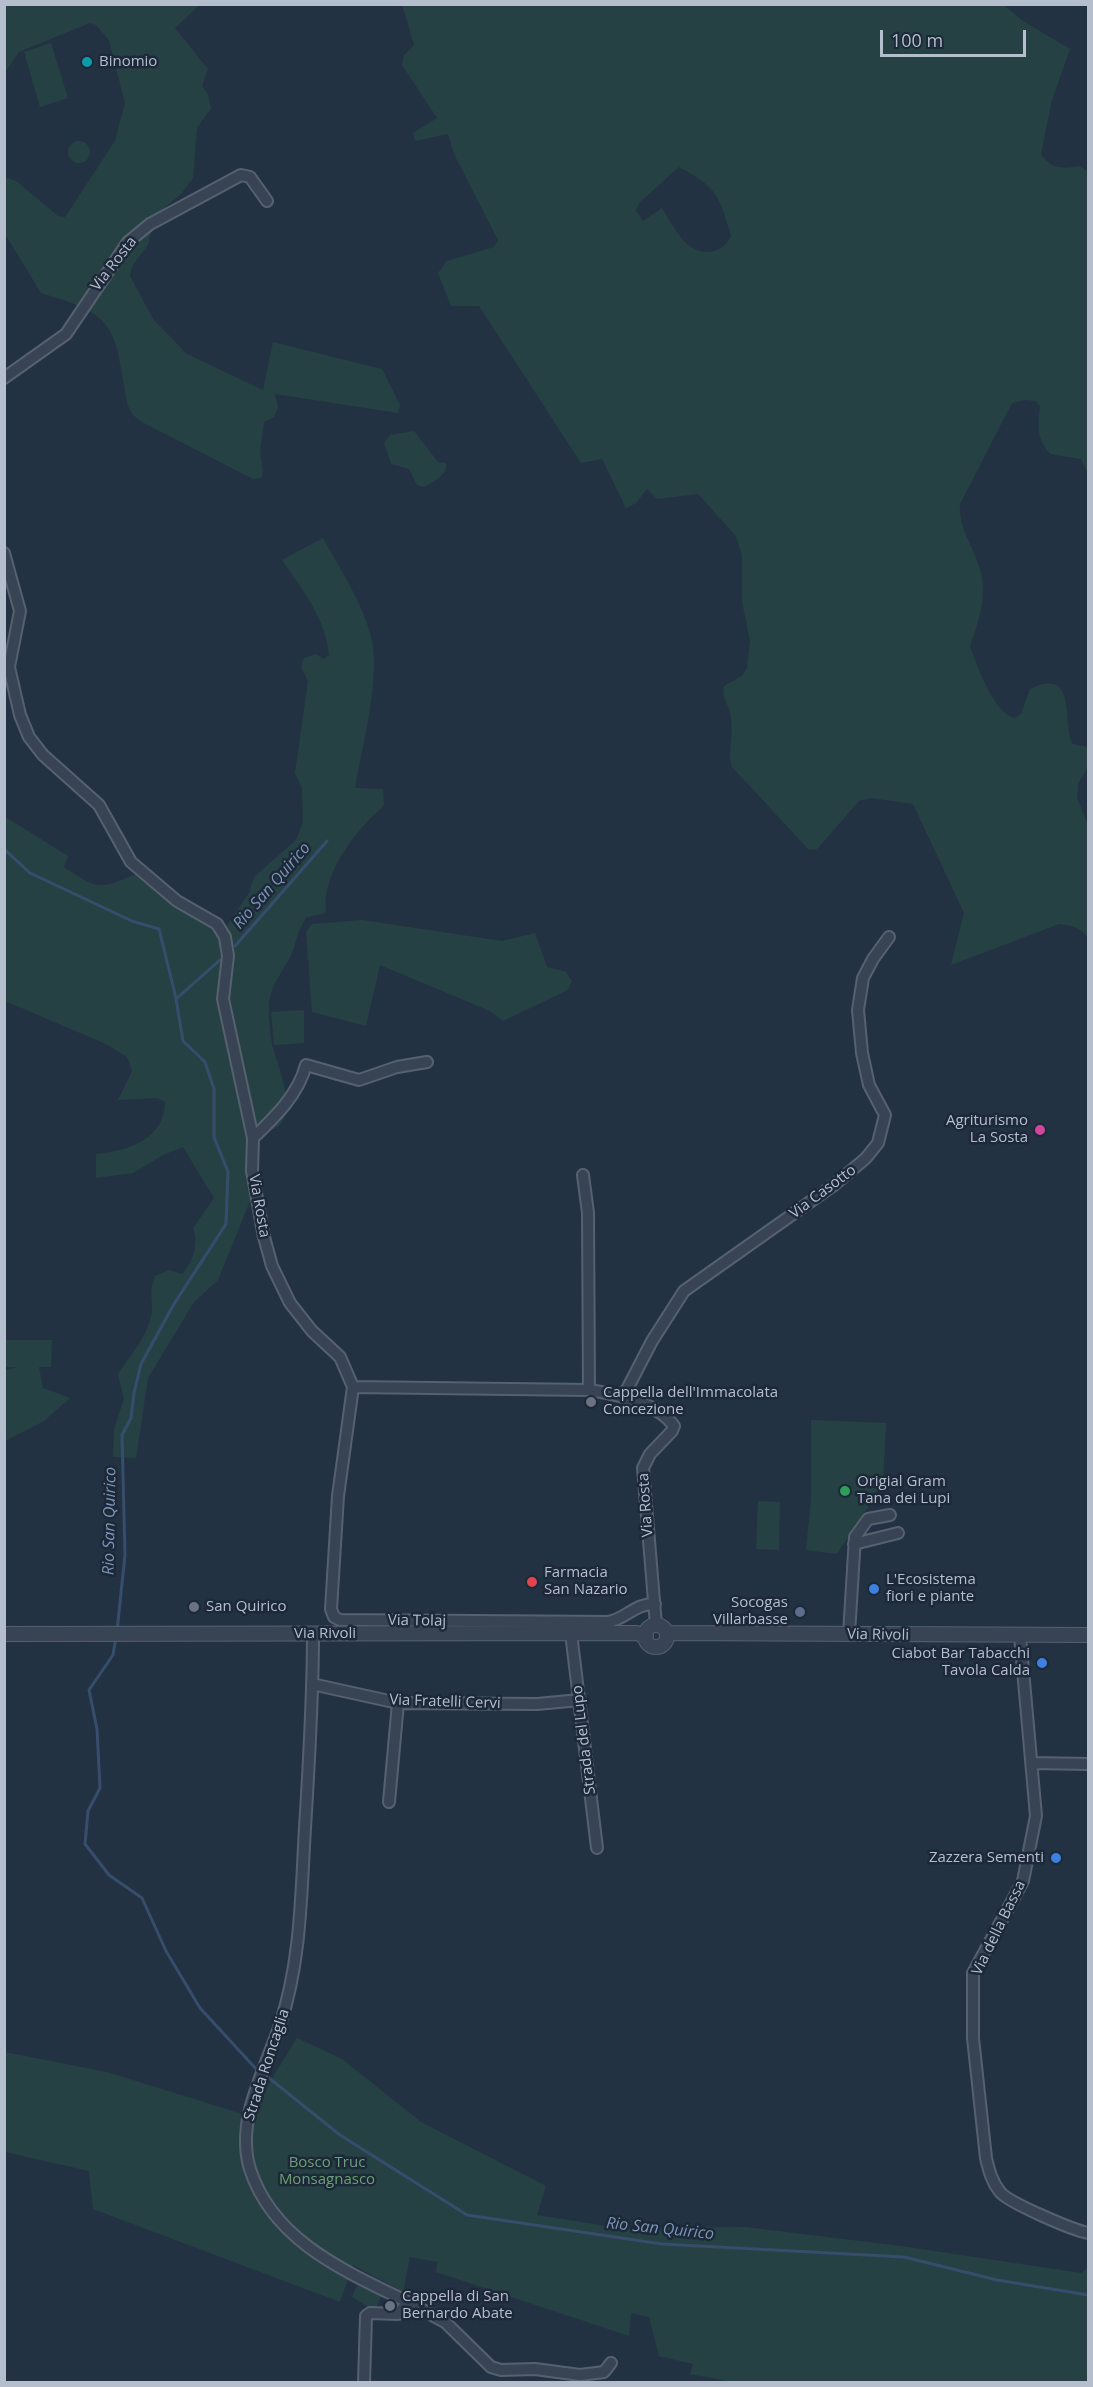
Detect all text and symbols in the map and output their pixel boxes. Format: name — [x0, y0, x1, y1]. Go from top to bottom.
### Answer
scale bar — [883, 18, 1028, 56]
text: 100 m — [891, 28, 943, 52]
place label: Binomio — [99, 53, 157, 71]
marker: Binomio — [80, 55, 94, 69]
street label: Via Rosta — [87, 233, 141, 295]
water label: Rio San Quirico — [229, 839, 315, 933]
place label: Agriturismo La Sosta — [946, 1112, 1028, 1147]
marker: Agriturismo La Sosta — [1033, 1123, 1047, 1137]
street label: Via Casotto — [786, 1161, 860, 1223]
street label: Via Rosta — [245, 1173, 273, 1239]
place label: Cappella dell'Immacolata Concezione — [603, 1384, 778, 1419]
marker: Cappella dell'Immacolata Concezione — [584, 1395, 598, 1409]
water label: Rio San Quirico — [99, 1467, 121, 1575]
street label: Via Rosta — [635, 1472, 657, 1538]
place label: Origial Gram Tana dei Lupi — [857, 1473, 950, 1508]
marker: Origial Gram Tana dei Lupi — [838, 1484, 852, 1498]
place label: Farmacia San Nazario — [544, 1564, 628, 1599]
place label: L'Ecosistema fiori e piante — [886, 1571, 976, 1606]
marker: Farmacia San Nazario — [525, 1575, 539, 1589]
marker: L'Ecosistema fiori e piante — [867, 1582, 881, 1596]
place label: Socogas Villarbasse — [713, 1594, 788, 1629]
place label: San Quirico — [206, 1598, 286, 1616]
marker: San Quirico — [187, 1600, 201, 1614]
marker: Socogas Villarbasse — [793, 1605, 807, 1619]
street label: Via Tolaj — [388, 1611, 446, 1631]
street label: Via Rivoli — [294, 1625, 356, 1643]
street label: Via Rivoli — [847, 1625, 909, 1645]
place label: Ciabot Bar Tabacchi Tavola Calda — [891, 1645, 1030, 1680]
marker: Ciabot Bar Tabacchi Tavola Calda — [1035, 1656, 1049, 1670]
street label: Strada del Lupo — [568, 1684, 600, 1796]
street label: Via Fratelli Cervi — [389, 1691, 501, 1713]
place label: Zazzera Sementi — [929, 1849, 1044, 1867]
marker: Zazzera Sementi — [1049, 1851, 1063, 1865]
street label: Via della Bassa — [968, 1878, 1030, 1978]
street label: Strada Roncaglia — [240, 2007, 294, 2123]
park label: Bosco Truc Monsagnasco — [279, 2154, 375, 2189]
water label: Rio San Quirico — [605, 2214, 715, 2244]
place label: Cappella di San Bernardo Abate — [402, 2288, 513, 2323]
marker: Cappella di San Bernardo Abate — [383, 2299, 397, 2313]

